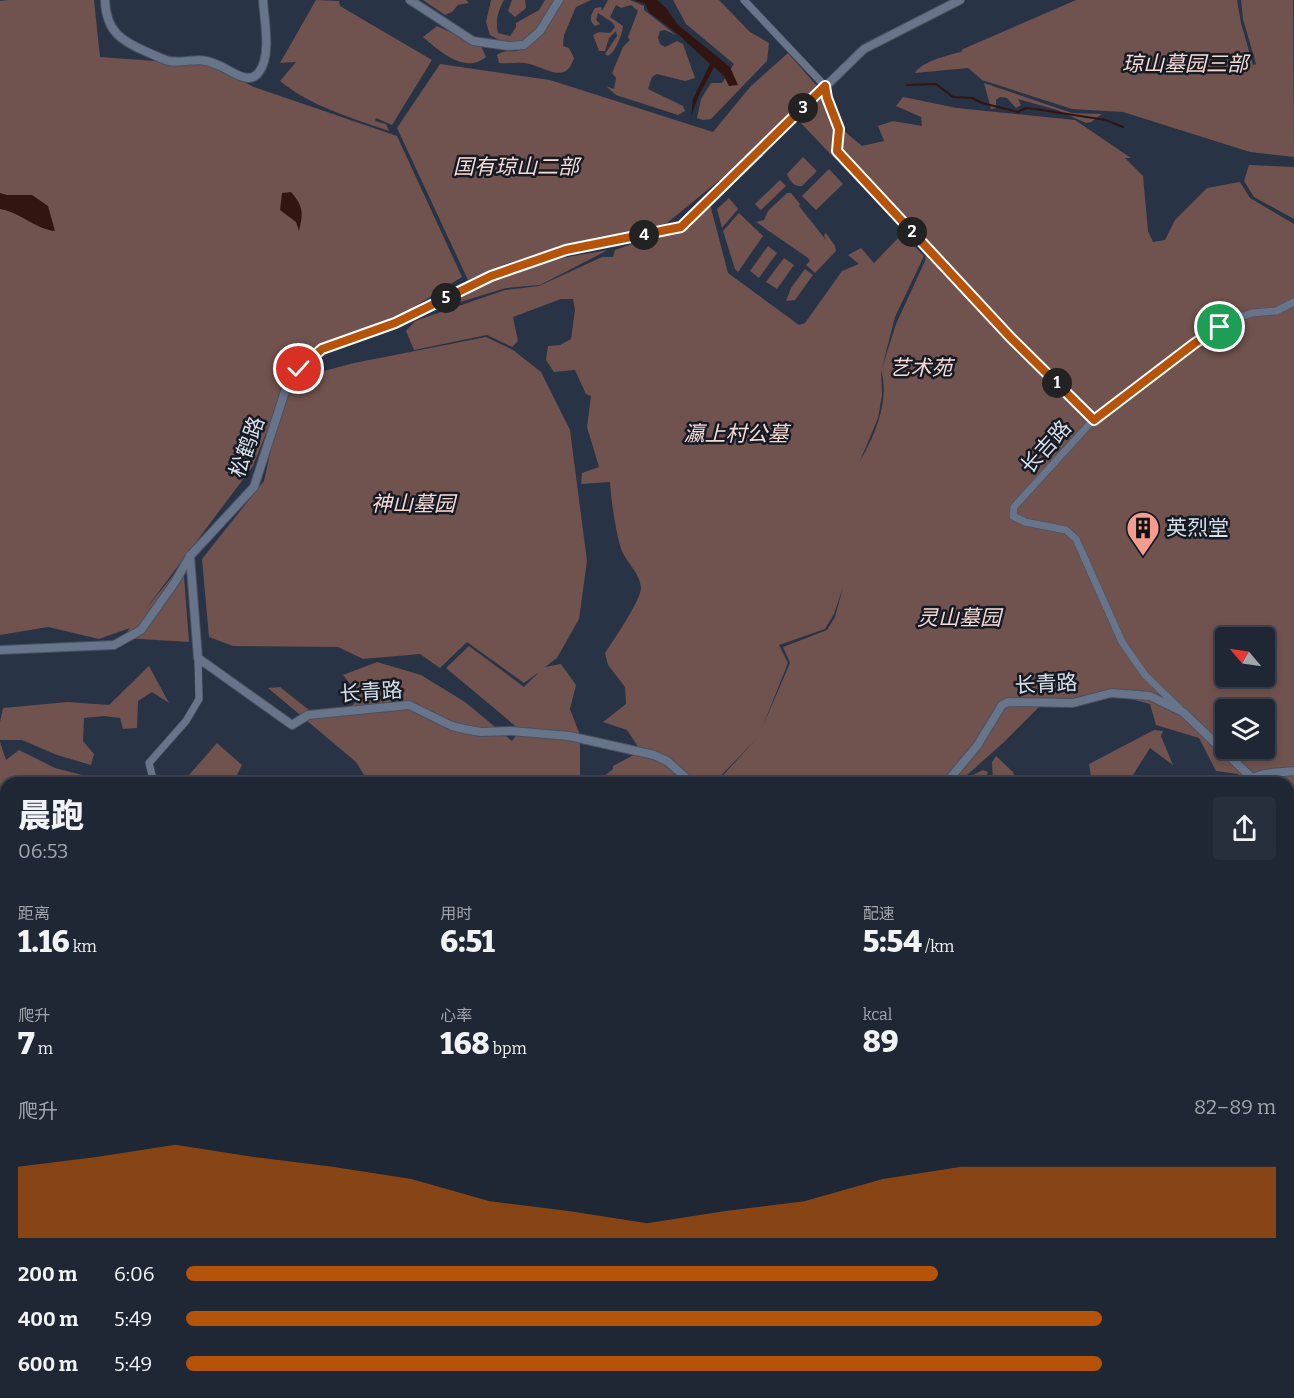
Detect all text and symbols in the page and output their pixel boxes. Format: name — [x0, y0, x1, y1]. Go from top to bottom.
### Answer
park label: 琼山墓园三部 — [1122, 51, 1251, 77]
pin: 3 — [788, 93, 818, 123]
text: 3 — [798, 98, 808, 117]
park label: 国有琼山二部 — [453, 154, 582, 180]
pin: 2 — [897, 217, 927, 247]
pin: 4 — [629, 220, 659, 250]
text: 2 — [907, 222, 917, 241]
text: 4 — [639, 225, 649, 244]
pin: 5 — [431, 283, 461, 313]
text: 5 — [442, 288, 450, 307]
pin — [1194, 301, 1245, 352]
icon: arrive — [1203, 310, 1236, 343]
pin — [273, 343, 324, 394]
icon: check — [282, 352, 315, 385]
park label: 艺术苑 — [890, 355, 955, 381]
pin: 1 — [1042, 368, 1072, 398]
text: 1 — [1054, 373, 1060, 392]
street label: 松鹤路 — [224, 413, 270, 481]
street label: 长吉路 — [1015, 415, 1077, 479]
park label: 瀛上村公墓 — [684, 421, 791, 447]
park label: 神山墓园 — [371, 491, 458, 517]
building icon: 英烈堂 — [1125, 510, 1161, 557]
place label: 英烈堂 — [1166, 515, 1229, 541]
park label: 灵山墓园 — [917, 605, 1004, 631]
north arrow — [1215, 627, 1275, 687]
map controls — [1215, 627, 1275, 759]
street label: 长青路 — [1014, 669, 1078, 699]
street label: 长青路 — [339, 677, 403, 707]
button: layers — [1215, 699, 1275, 759]
text: 晨跑 — [18, 796, 84, 836]
button: share — [1213, 797, 1276, 860]
text: 06:53 — [18, 839, 68, 863]
text: 距离 — [18, 904, 50, 923]
text: 用时 — [440, 904, 472, 923]
text: 配速 — [863, 904, 895, 923]
text: 1.16 — [18, 924, 70, 960]
text: 6:51 — [440, 924, 495, 960]
text: 5:54 — [863, 924, 922, 960]
text: km — [70, 937, 97, 956]
text: /km — [922, 937, 954, 956]
text: kcal — [863, 1005, 892, 1024]
text: 爬升 — [18, 1006, 50, 1025]
text: 心率 — [440, 1006, 472, 1025]
text: 89 — [863, 1024, 899, 1060]
text: 7 — [18, 1026, 35, 1062]
text: 168 — [440, 1026, 490, 1062]
text: m — [35, 1039, 53, 1058]
text: bpm — [490, 1039, 527, 1058]
text: 82–89 m — [1194, 1095, 1276, 1119]
text: 爬升 — [18, 1099, 58, 1123]
text: 200 m — [18, 1262, 77, 1286]
text: 6:06 — [114, 1262, 155, 1286]
text: 400 m — [18, 1307, 78, 1331]
text: 5:49 — [114, 1307, 152, 1331]
text: 600 m — [18, 1352, 78, 1376]
text: 5:49 — [114, 1352, 152, 1376]

